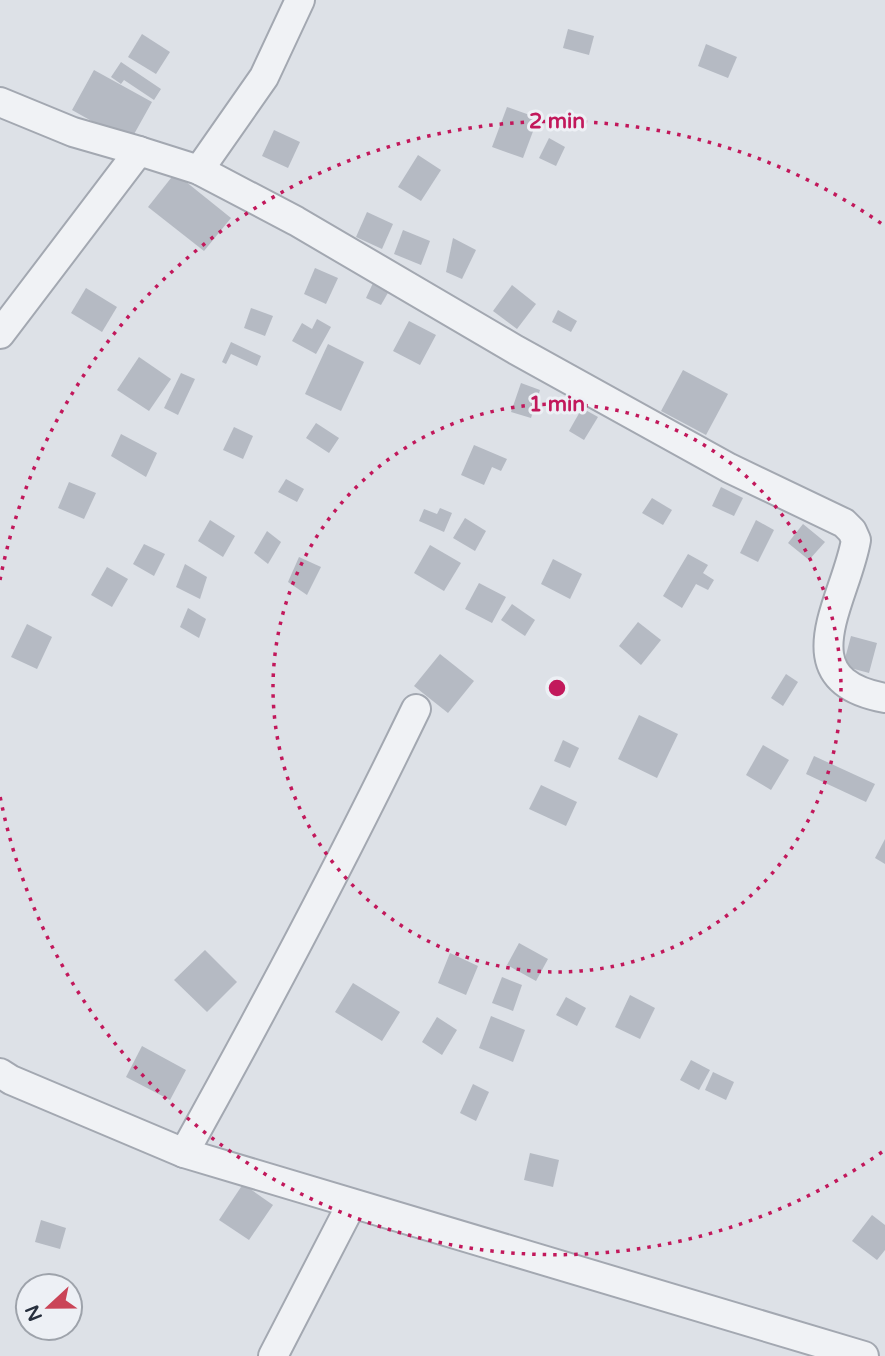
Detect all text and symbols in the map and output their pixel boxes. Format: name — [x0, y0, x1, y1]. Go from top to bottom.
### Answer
text: 2 min — [529, 109, 585, 134]
text: 1 min — [529, 392, 585, 417]
centre of rings — [545, 676, 569, 700]
north arrow — [14, 1272, 84, 1342]
text: N — [21, 1302, 47, 1324]

